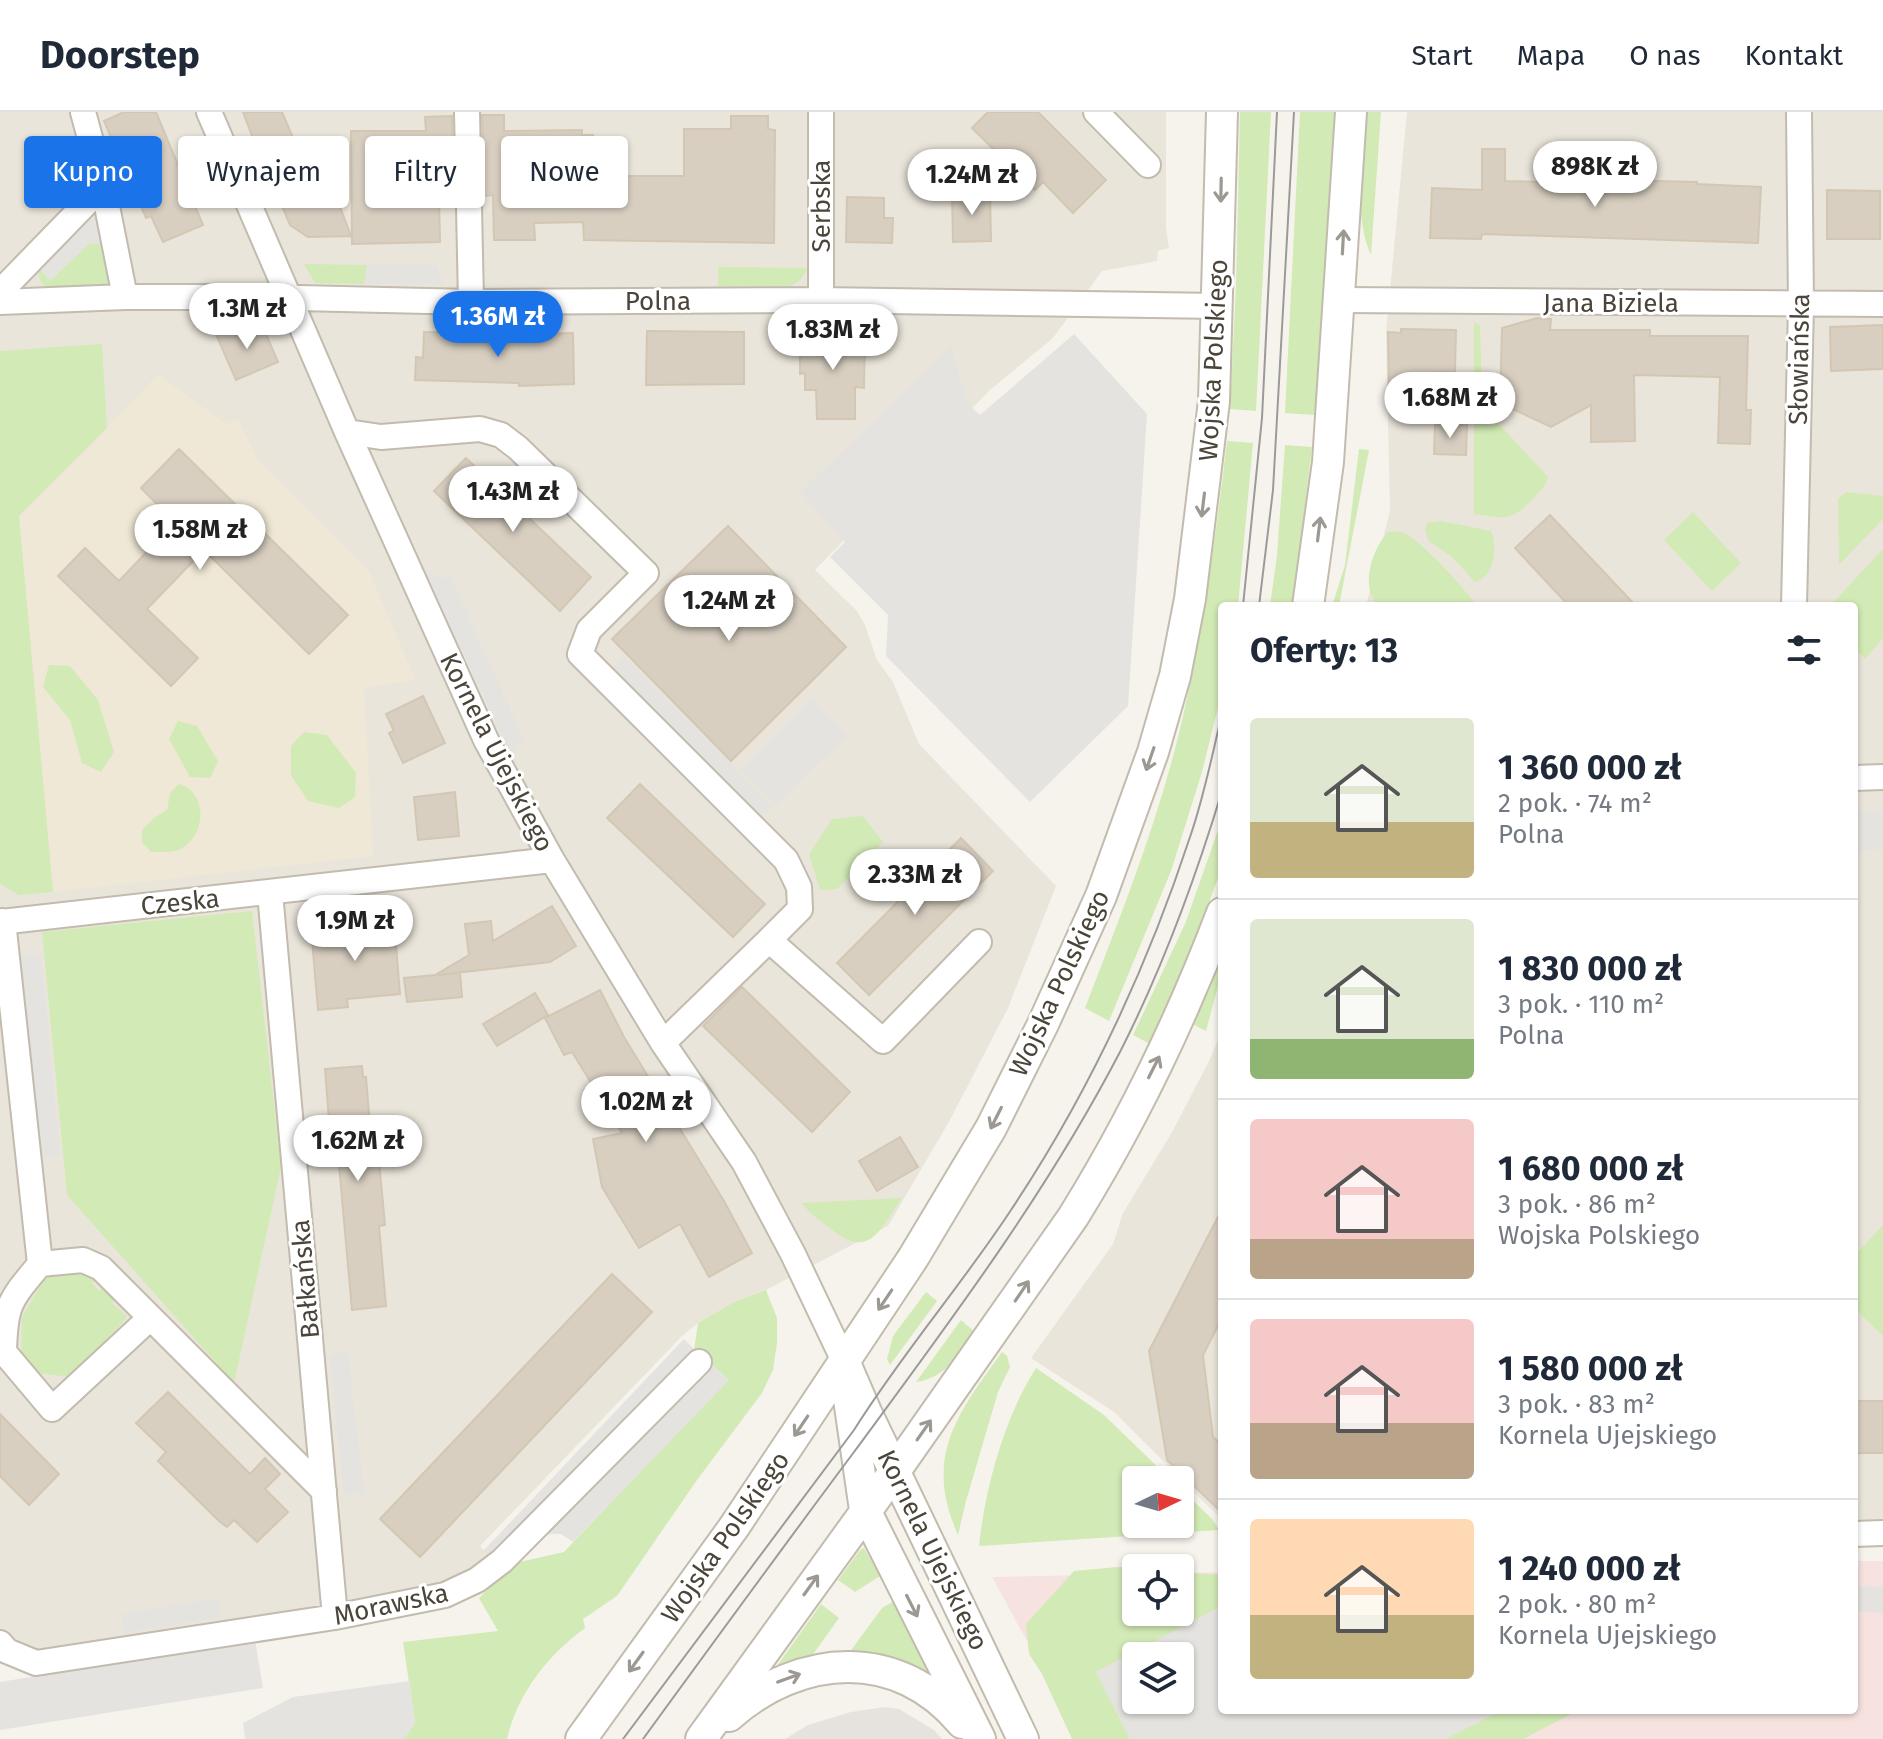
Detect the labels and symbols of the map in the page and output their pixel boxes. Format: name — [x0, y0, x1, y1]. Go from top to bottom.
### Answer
pin: 898K zł — [1521, 141, 1669, 209]
pin: 1.24M zł — [889, 149, 1055, 217]
street label: Serbska — [806, 159, 837, 253]
one-way arrow — [1213, 176, 1229, 203]
one-way arrow — [1336, 229, 1351, 256]
street label: Wojska Polskiego — [1193, 258, 1234, 462]
pin: 1.3M zł — [173, 283, 321, 351]
street label: Polna — [625, 286, 691, 317]
street label: Jana Biziela — [1543, 288, 1679, 319]
pin: 1.36M zł — [415, 291, 581, 359]
street label: Słowiańska — [1783, 293, 1816, 425]
pin: 1.83M zł — [750, 304, 916, 372]
pin: 1.68M zł — [1367, 372, 1533, 440]
pin: 1.43M zł — [430, 466, 596, 534]
one-way arrow — [1195, 492, 1210, 517]
pin: 1.58M zł — [117, 504, 283, 572]
one-way arrow — [1312, 516, 1327, 543]
pin: 1.24M zł — [646, 575, 812, 643]
street label: Kornela Ujejskiego — [433, 647, 560, 857]
one-way arrow — [1142, 747, 1157, 772]
pin: 2.33M zł — [832, 849, 998, 917]
street label: Czeska — [139, 883, 221, 922]
street label: Wojska Polskiego — [1003, 885, 1116, 1081]
pin: 1.9M zł — [281, 895, 429, 963]
one-way arrow — [1146, 1056, 1162, 1080]
pin: 1.02M zł — [563, 1076, 729, 1144]
one-way arrow — [988, 1106, 1004, 1129]
pin: 1.62M zł — [275, 1115, 441, 1183]
street label: Bałkańska — [285, 1218, 326, 1340]
one-way arrow — [1014, 1280, 1030, 1303]
one-way arrow — [877, 1288, 894, 1310]
one-way arrow — [793, 1415, 809, 1437]
one-way arrow — [916, 1419, 932, 1441]
street label: Kornela Ujejskiego — [871, 1445, 995, 1656]
street label: Wojska Polskiego — [655, 1446, 796, 1629]
north arrow — [1122, 1466, 1194, 1538]
one-way arrow — [803, 1574, 820, 1596]
street label: Morawska — [331, 1577, 451, 1632]
one-way arrow — [904, 1593, 920, 1617]
one-way arrow — [628, 1651, 644, 1673]
one-way arrow — [777, 1670, 801, 1684]

